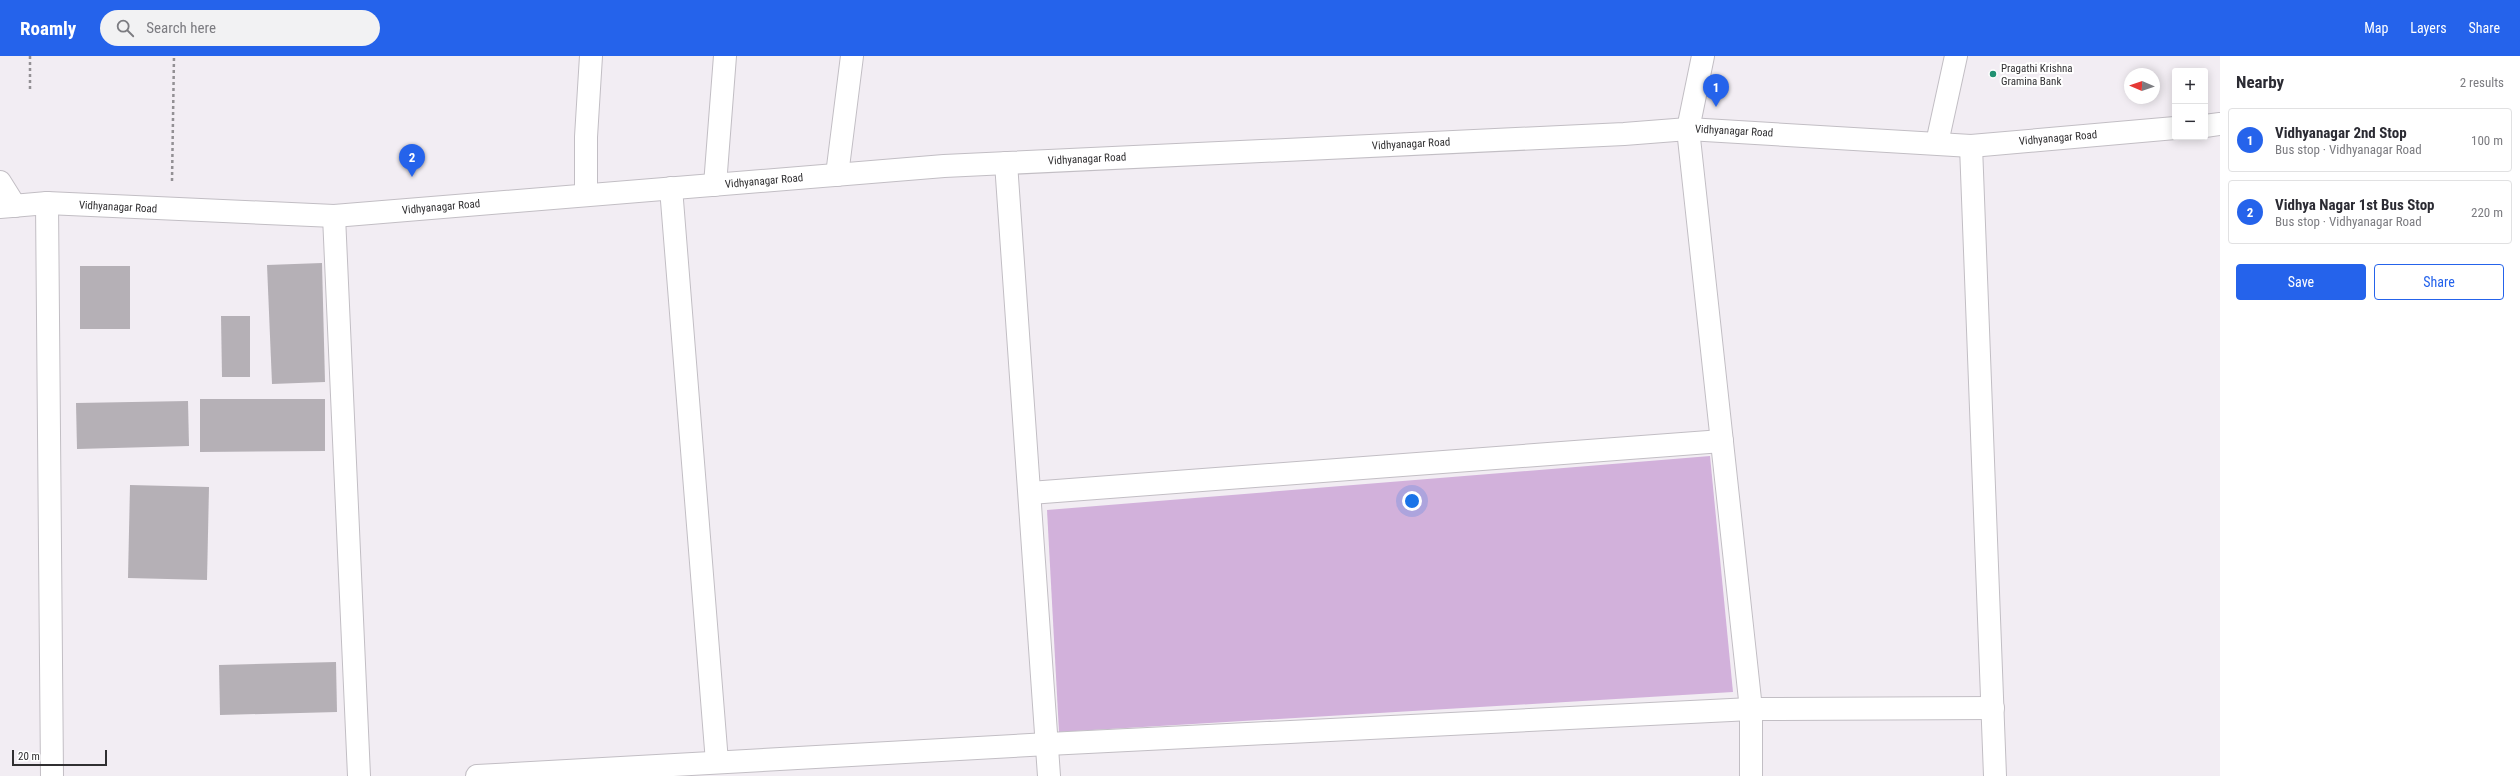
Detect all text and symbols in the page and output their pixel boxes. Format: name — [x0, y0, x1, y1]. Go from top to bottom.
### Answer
search box — [100, 10, 380, 46]
text: Roamly — [20, 17, 76, 40]
icon: search — [114, 17, 136, 39]
text: Search here — [146, 19, 216, 37]
text: Map — [2364, 20, 2388, 36]
text: Layers — [2410, 20, 2447, 36]
text: Share — [2469, 20, 2500, 36]
place label: Pragathi Krishna Gramina Bank — [2001, 62, 2073, 88]
north arrow — [2124, 68, 2160, 104]
map controls — [2172, 68, 2208, 140]
button: + — [2172, 68, 2208, 104]
marker: Pragathi Krishna Gramina Bank — [1988, 69, 1998, 79]
text: Nearby — [2236, 72, 2284, 92]
pin: 1 — [1703, 74, 1729, 107]
text: 2 results — [2460, 75, 2504, 90]
button: − — [2172, 104, 2208, 140]
street label: Vidhyanagar Road — [1694, 122, 1774, 140]
text: Vidhyanagar 2nd Stop — [2275, 124, 2407, 142]
street label: Vidhyanagar Road — [2018, 128, 2098, 148]
text: 1 — [2247, 133, 2253, 148]
text: 100 m — [2471, 133, 2503, 148]
street label: Vidhyanagar Road — [1371, 135, 1451, 153]
text: Bus stop · Vidhyanagar Road — [2275, 142, 2422, 157]
pin: 2 — [399, 144, 425, 177]
street label: Vidhyanagar Road — [1047, 150, 1127, 168]
street label: Vidhyanagar Road — [724, 171, 804, 191]
text: Vidhya Nagar 1st Bus Stop — [2275, 196, 2435, 214]
street label: Vidhyanagar Road — [401, 197, 481, 217]
street label: Vidhyanagar Road — [78, 198, 158, 216]
text: 2 — [2247, 205, 2253, 220]
text: 220 m — [2471, 205, 2503, 220]
text: Bus stop · Vidhyanagar Road — [2275, 214, 2422, 229]
button: Save — [2236, 264, 2366, 300]
button: Share — [2374, 264, 2504, 300]
your location — [1402, 491, 1422, 511]
scale bar — [12, 748, 107, 767]
text: 20 m — [18, 750, 40, 763]

